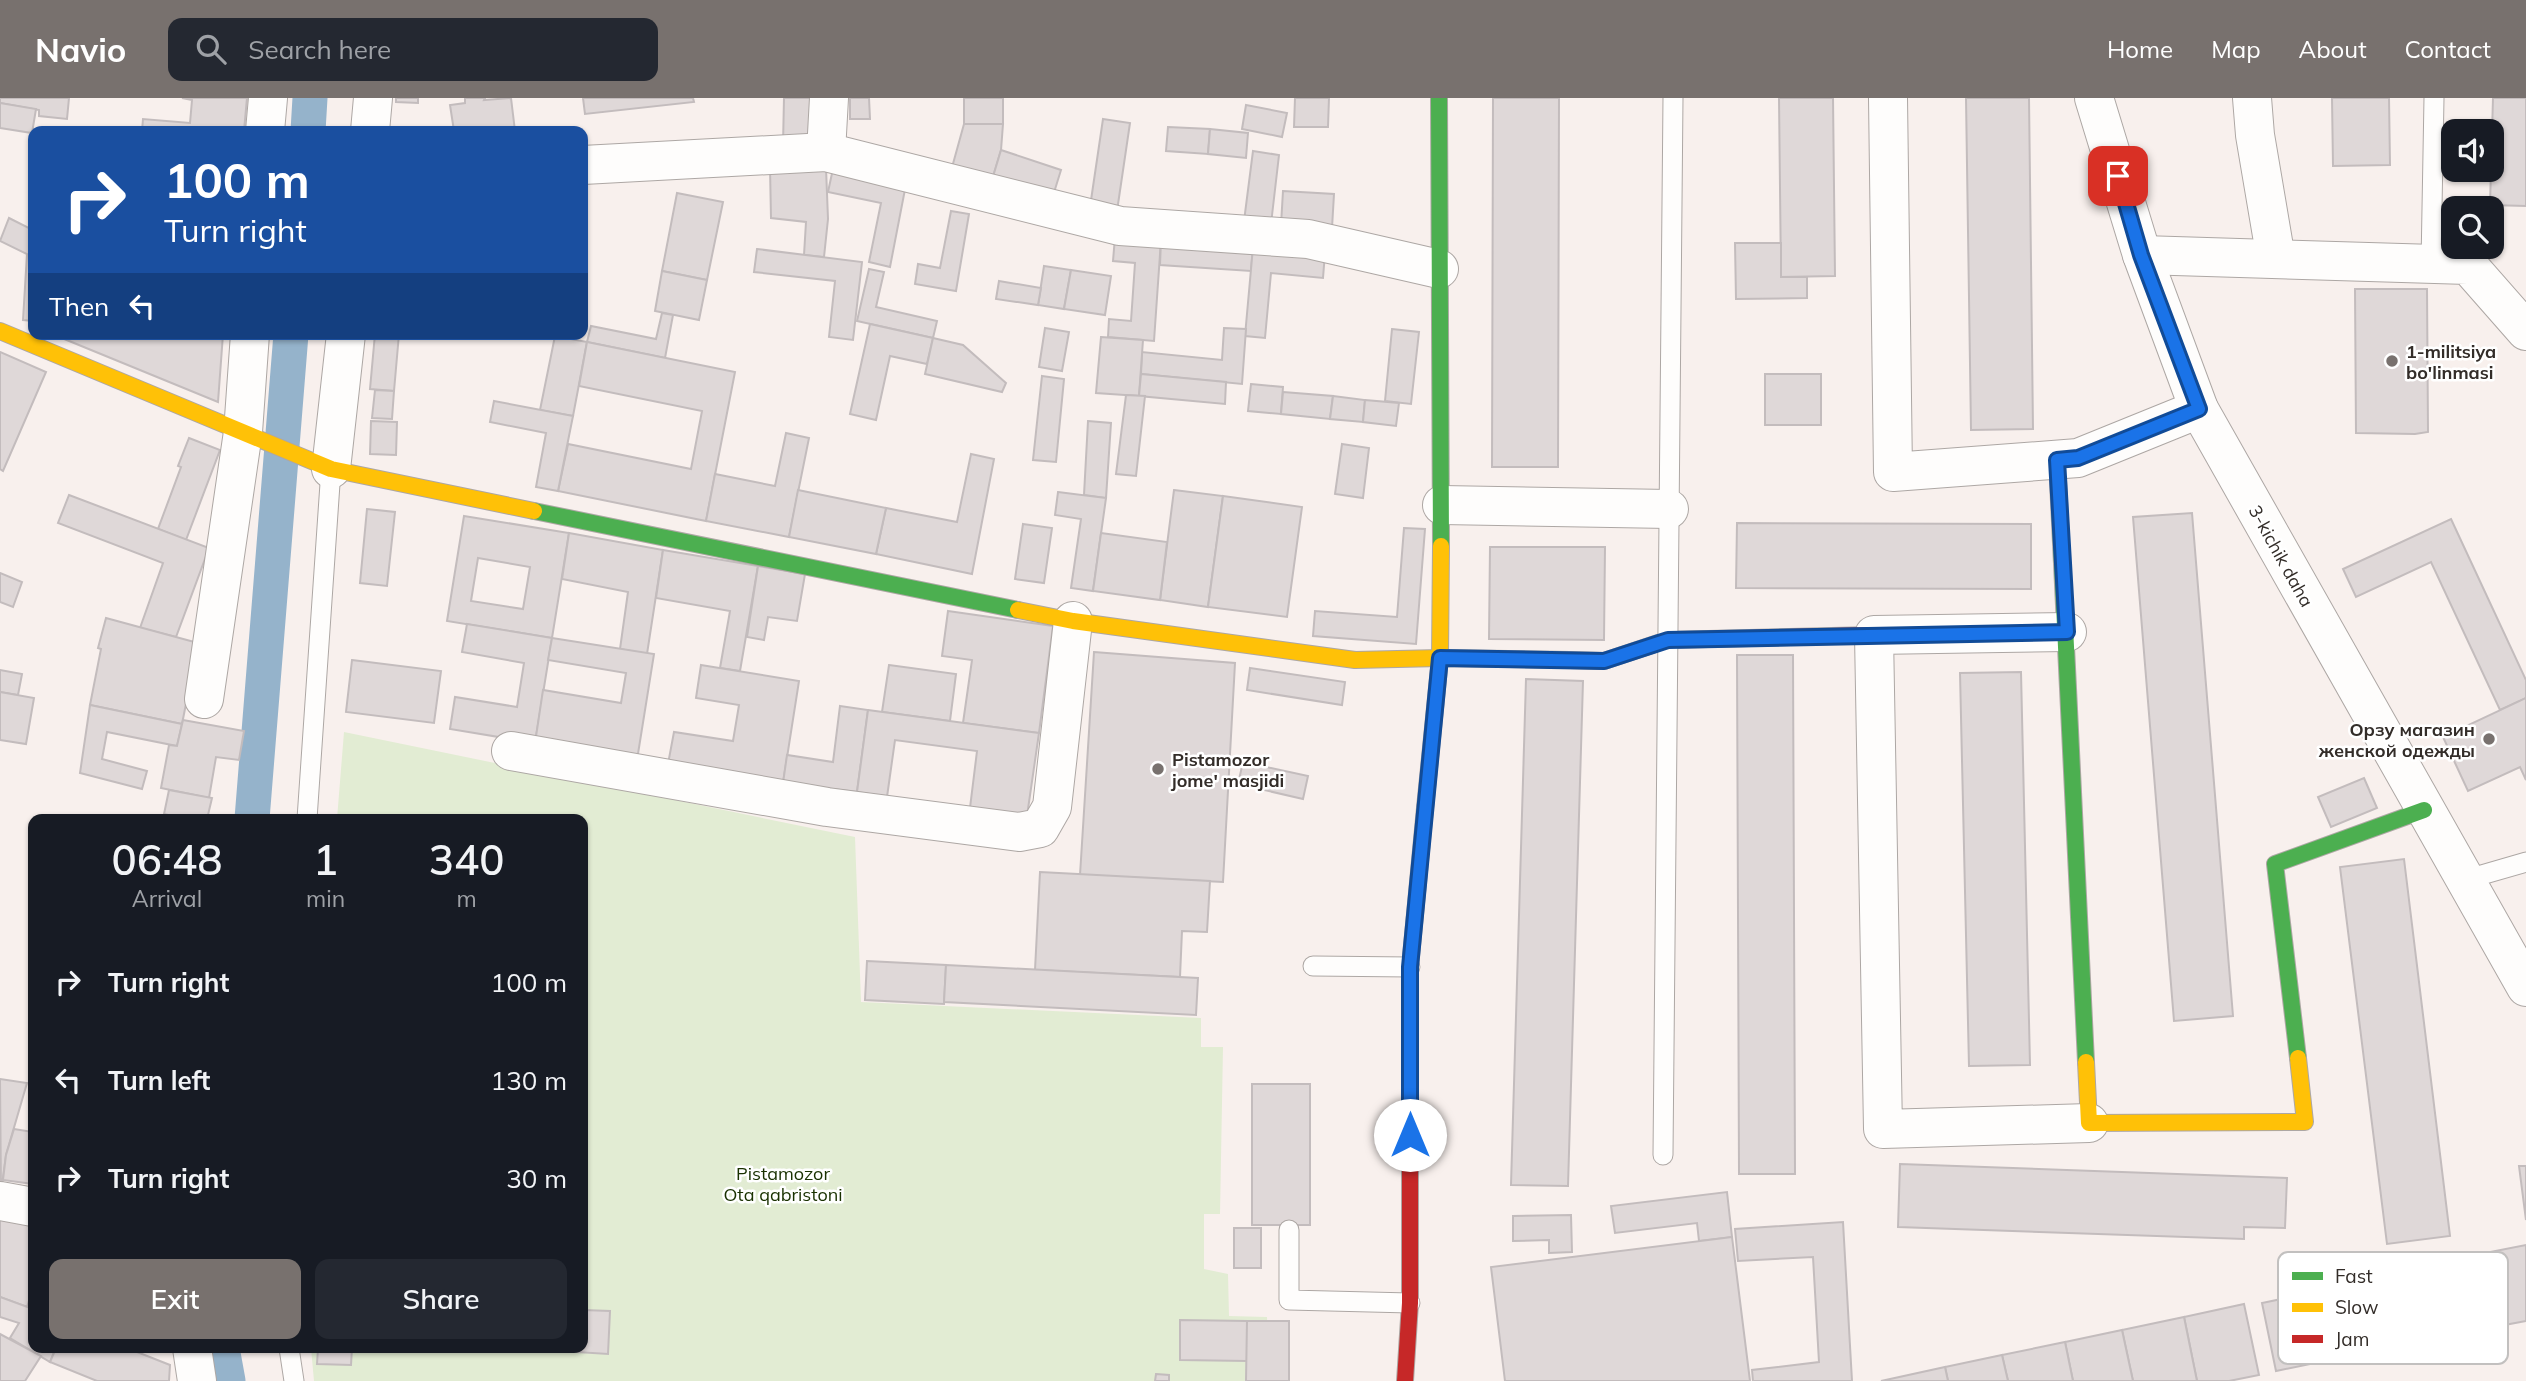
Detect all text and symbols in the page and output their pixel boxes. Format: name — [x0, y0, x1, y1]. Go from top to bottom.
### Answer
search box — [168, 18, 658, 81]
text: Navio — [35, 29, 126, 70]
icon: search — [192, 30, 230, 68]
text: Search here — [248, 33, 391, 66]
text: Home — [2107, 34, 2173, 64]
text: Map — [2211, 34, 2261, 64]
text: About — [2299, 34, 2367, 64]
text: Contact — [2405, 34, 2491, 64]
map controls — [2441, 119, 2504, 259]
button: sound — [2441, 119, 2504, 182]
pin — [2088, 146, 2148, 206]
text: 100 m — [164, 149, 310, 210]
icon: right — [49, 154, 140, 245]
icon: arrive — [2099, 157, 2137, 195]
button: search — [2441, 196, 2504, 259]
text: Turn right — [164, 210, 307, 250]
icon: left — [123, 287, 161, 325]
text: Then — [49, 290, 109, 323]
place label: 1-militsiya bo'linmasi — [2406, 340, 2496, 384]
marker: 1-militsiya bo'linmasi — [2384, 353, 2400, 369]
street label: 3-kichik daha — [2244, 501, 2318, 611]
place label: Орзу магазин женской одежды — [2318, 718, 2475, 762]
marker: Орзу магазин женской одежды — [2481, 731, 2497, 747]
place label: Pistamozor jome' masjidi — [1170, 748, 1284, 792]
marker: Pistamozor jome' masjidi — [1150, 761, 1166, 777]
text: 06:48 — [112, 833, 222, 886]
text: 1 — [313, 833, 338, 886]
text: 340 — [429, 833, 504, 886]
text: Arrival — [132, 884, 202, 913]
text: min — [306, 884, 345, 913]
text: m — [456, 884, 477, 913]
icon: right — [49, 963, 87, 1001]
text: Turn right — [108, 966, 229, 999]
text: 100 m — [491, 966, 567, 999]
icon: left — [49, 1061, 87, 1099]
text: Turn left — [108, 1064, 210, 1097]
text: 130 m — [491, 1064, 567, 1097]
position arrow — [1373, 1098, 1447, 1172]
icon: right — [49, 1159, 87, 1197]
text: Turn right — [108, 1162, 229, 1195]
text: 30 m — [506, 1162, 567, 1195]
park label: Pistamozor Ota qabristoni — [723, 1162, 843, 1206]
legend — [2278, 1252, 2508, 1364]
button: Exit — [49, 1259, 301, 1339]
button: Share — [315, 1259, 567, 1339]
text: Fast — [2335, 1264, 2373, 1288]
text: Slow — [2335, 1295, 2379, 1319]
text: Jam — [2335, 1327, 2369, 1351]

